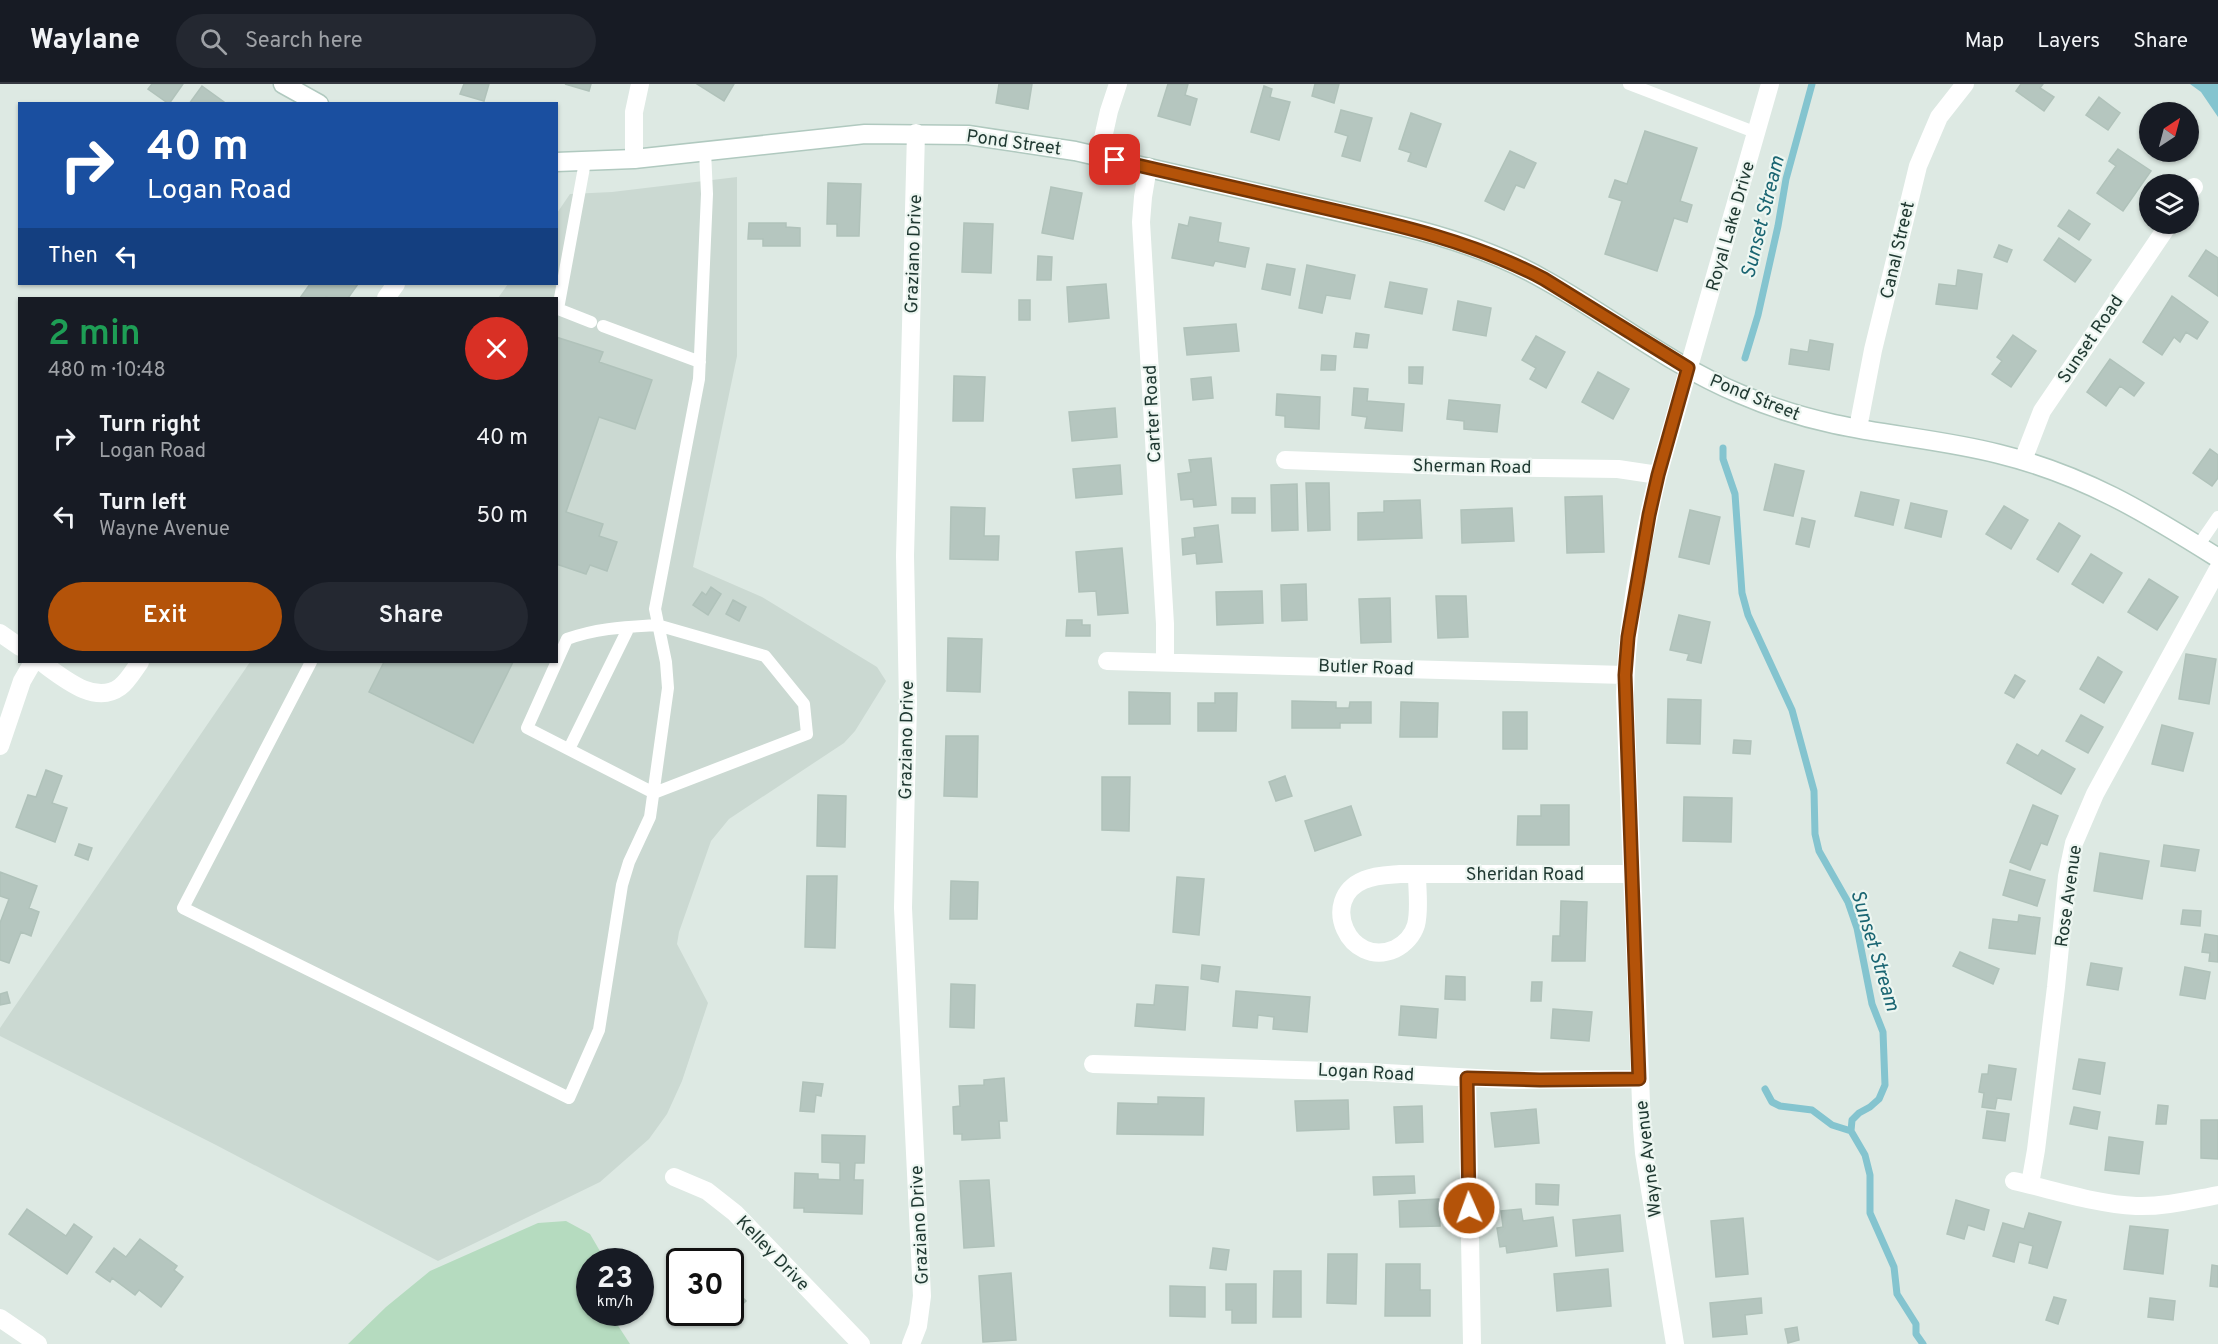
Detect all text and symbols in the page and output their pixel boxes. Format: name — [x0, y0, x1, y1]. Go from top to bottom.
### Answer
search box — [176, 14, 596, 68]
text: Waylane — [30, 23, 140, 59]
icon: search — [197, 25, 230, 58]
text: Search here — [245, 28, 363, 55]
text: Map — [1965, 28, 2004, 55]
text: Layers — [2037, 28, 2100, 55]
text: Share — [2133, 28, 2188, 55]
north arrow — [2139, 102, 2199, 162]
map controls — [2139, 102, 2199, 234]
text: 40 m — [147, 122, 249, 175]
street label: Pond Street — [965, 125, 1063, 162]
icon: right — [48, 126, 126, 204]
pin — [1089, 134, 1140, 185]
icon: arrive — [1098, 143, 1131, 176]
water label: Sunset Stream — [1736, 153, 1792, 282]
street label: Royal Lake Drive — [1702, 159, 1761, 294]
text: Logan Road — [147, 174, 292, 208]
button: layers — [2139, 174, 2199, 234]
street label: Graziano Drive — [901, 194, 928, 314]
street label: Canal Street — [1876, 199, 1921, 301]
icon: left — [110, 240, 143, 273]
text: Then — [48, 243, 98, 270]
street label: Sunset Road — [2053, 291, 2129, 388]
text: 2 min — [48, 312, 141, 358]
button: close — [465, 317, 528, 380]
text: 480 m · 10:48 — [48, 358, 166, 384]
street label: Carter Road — [1139, 364, 1168, 463]
street label: Pond Street — [1706, 370, 1803, 427]
text: Turn right — [99, 412, 201, 439]
icon: right — [48, 422, 81, 455]
text: 40 m — [476, 425, 528, 452]
text: Logan Road — [99, 439, 206, 465]
street label: Sherman Road — [1412, 455, 1532, 480]
text: Turn left — [99, 490, 187, 517]
icon: left — [48, 500, 81, 533]
text: 50 m — [476, 503, 528, 530]
text: Wayne Avenue — [99, 517, 230, 543]
button: Exit — [48, 582, 282, 651]
button: Share — [294, 582, 528, 651]
street label: Butler Road — [1318, 655, 1414, 682]
street label: Graziano Drive — [895, 680, 920, 800]
street label: Rose Avenue — [2051, 844, 2088, 949]
street label: Sheridan Road — [1466, 864, 1584, 887]
water label: Sunset Stream — [1843, 887, 1905, 1015]
street label: Logan Road — [1317, 1059, 1415, 1088]
street label: Wayne Avenue — [1631, 1099, 1668, 1219]
street label: Graziano Drive — [906, 1165, 935, 1285]
position arrow — [1437, 1176, 1501, 1240]
street label: Kelley Drive — [730, 1211, 814, 1297]
speed limit sign: 30 — [666, 1248, 744, 1326]
text: 23 — [597, 1261, 633, 1298]
text: km/h — [597, 1293, 633, 1312]

